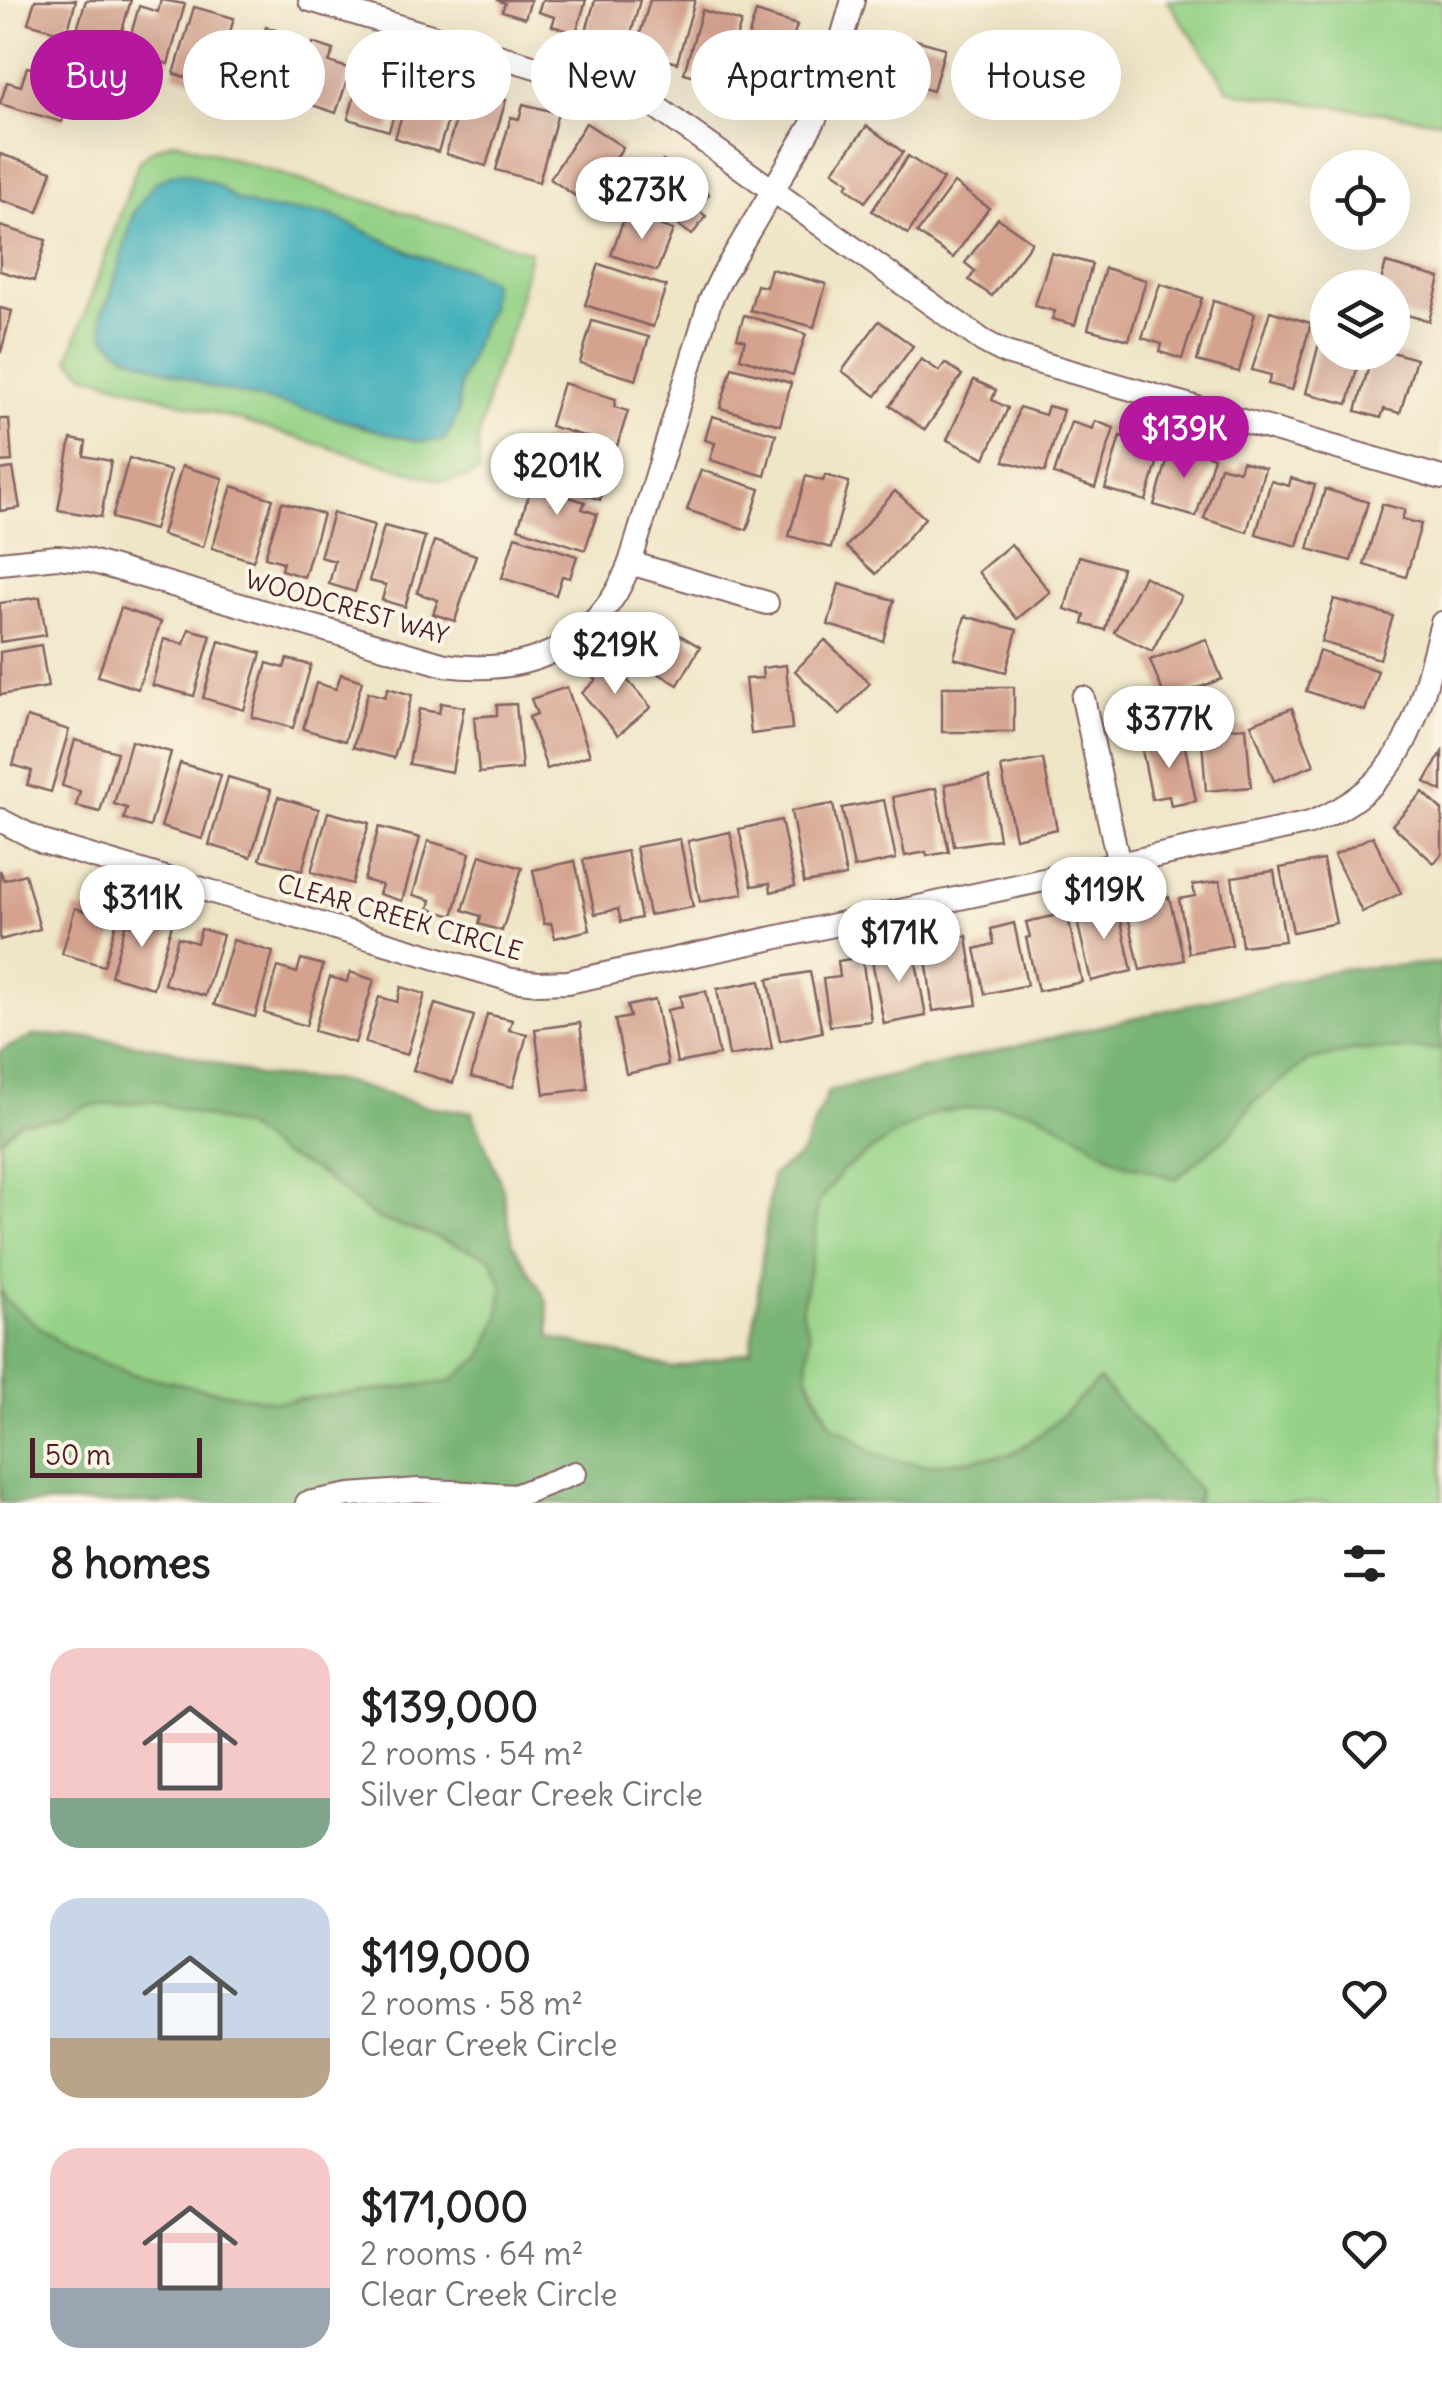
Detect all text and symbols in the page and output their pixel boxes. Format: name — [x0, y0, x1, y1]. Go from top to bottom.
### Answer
chip: Buy — [30, 30, 163, 120]
chip: Rent — [183, 30, 325, 120]
chip: Filters — [345, 30, 511, 120]
chip: New — [531, 30, 671, 120]
chip: Apartment — [691, 30, 931, 120]
chip: House — [951, 30, 1121, 120]
map controls — [1310, 150, 1410, 370]
button: locate — [1310, 150, 1410, 250]
pin: $273K — [572, 157, 712, 242]
text: $273K — [598, 169, 686, 210]
button: layers — [1310, 270, 1410, 370]
pin: $139K — [1114, 396, 1254, 481]
text: $139K — [1141, 408, 1227, 449]
pin: $201K — [487, 433, 627, 518]
text: $201K — [513, 445, 601, 486]
street label: WOODCREST WAY — [242, 563, 452, 651]
pin: $219K — [545, 612, 685, 697]
text: $219K — [572, 624, 658, 665]
pin: $377K — [1099, 686, 1239, 771]
text: $377K — [1125, 698, 1213, 739]
pin: $119K — [1034, 857, 1174, 942]
pin: $311K — [72, 865, 212, 950]
street label: CLEAR CREEK CIRCLE — [274, 867, 526, 967]
text: $119K — [1064, 869, 1144, 910]
text: $311K — [102, 877, 182, 918]
pin: $171K — [829, 900, 969, 985]
text: $171K — [860, 912, 938, 953]
scale bar — [30, 1433, 202, 1478]
text: 50 m — [45, 1437, 111, 1473]
icon: filters — [1337, 1536, 1392, 1591]
text: 8 homes — [50, 1537, 211, 1589]
text: $139,000 — [360, 1681, 538, 1733]
icon: home — [130, 1688, 250, 1808]
icon: heart — [1337, 1721, 1392, 1776]
text: 2 rooms · 54 m² — [360, 1733, 583, 1774]
text: Silver Clear Creek Circle — [360, 1774, 703, 1815]
text: $119,000 — [360, 1931, 531, 1983]
icon: home — [130, 1938, 250, 2058]
icon: heart — [1337, 1971, 1392, 2026]
text: 2 rooms · 58 m² — [360, 1983, 583, 2024]
text: Clear Creek Circle — [360, 2024, 618, 2065]
text: $171,000 — [360, 2181, 528, 2233]
icon: home — [130, 2188, 250, 2308]
icon: heart — [1337, 2221, 1392, 2276]
text: 2 rooms · 64 m² — [360, 2233, 583, 2274]
text: Clear Creek Circle — [360, 2274, 618, 2315]

